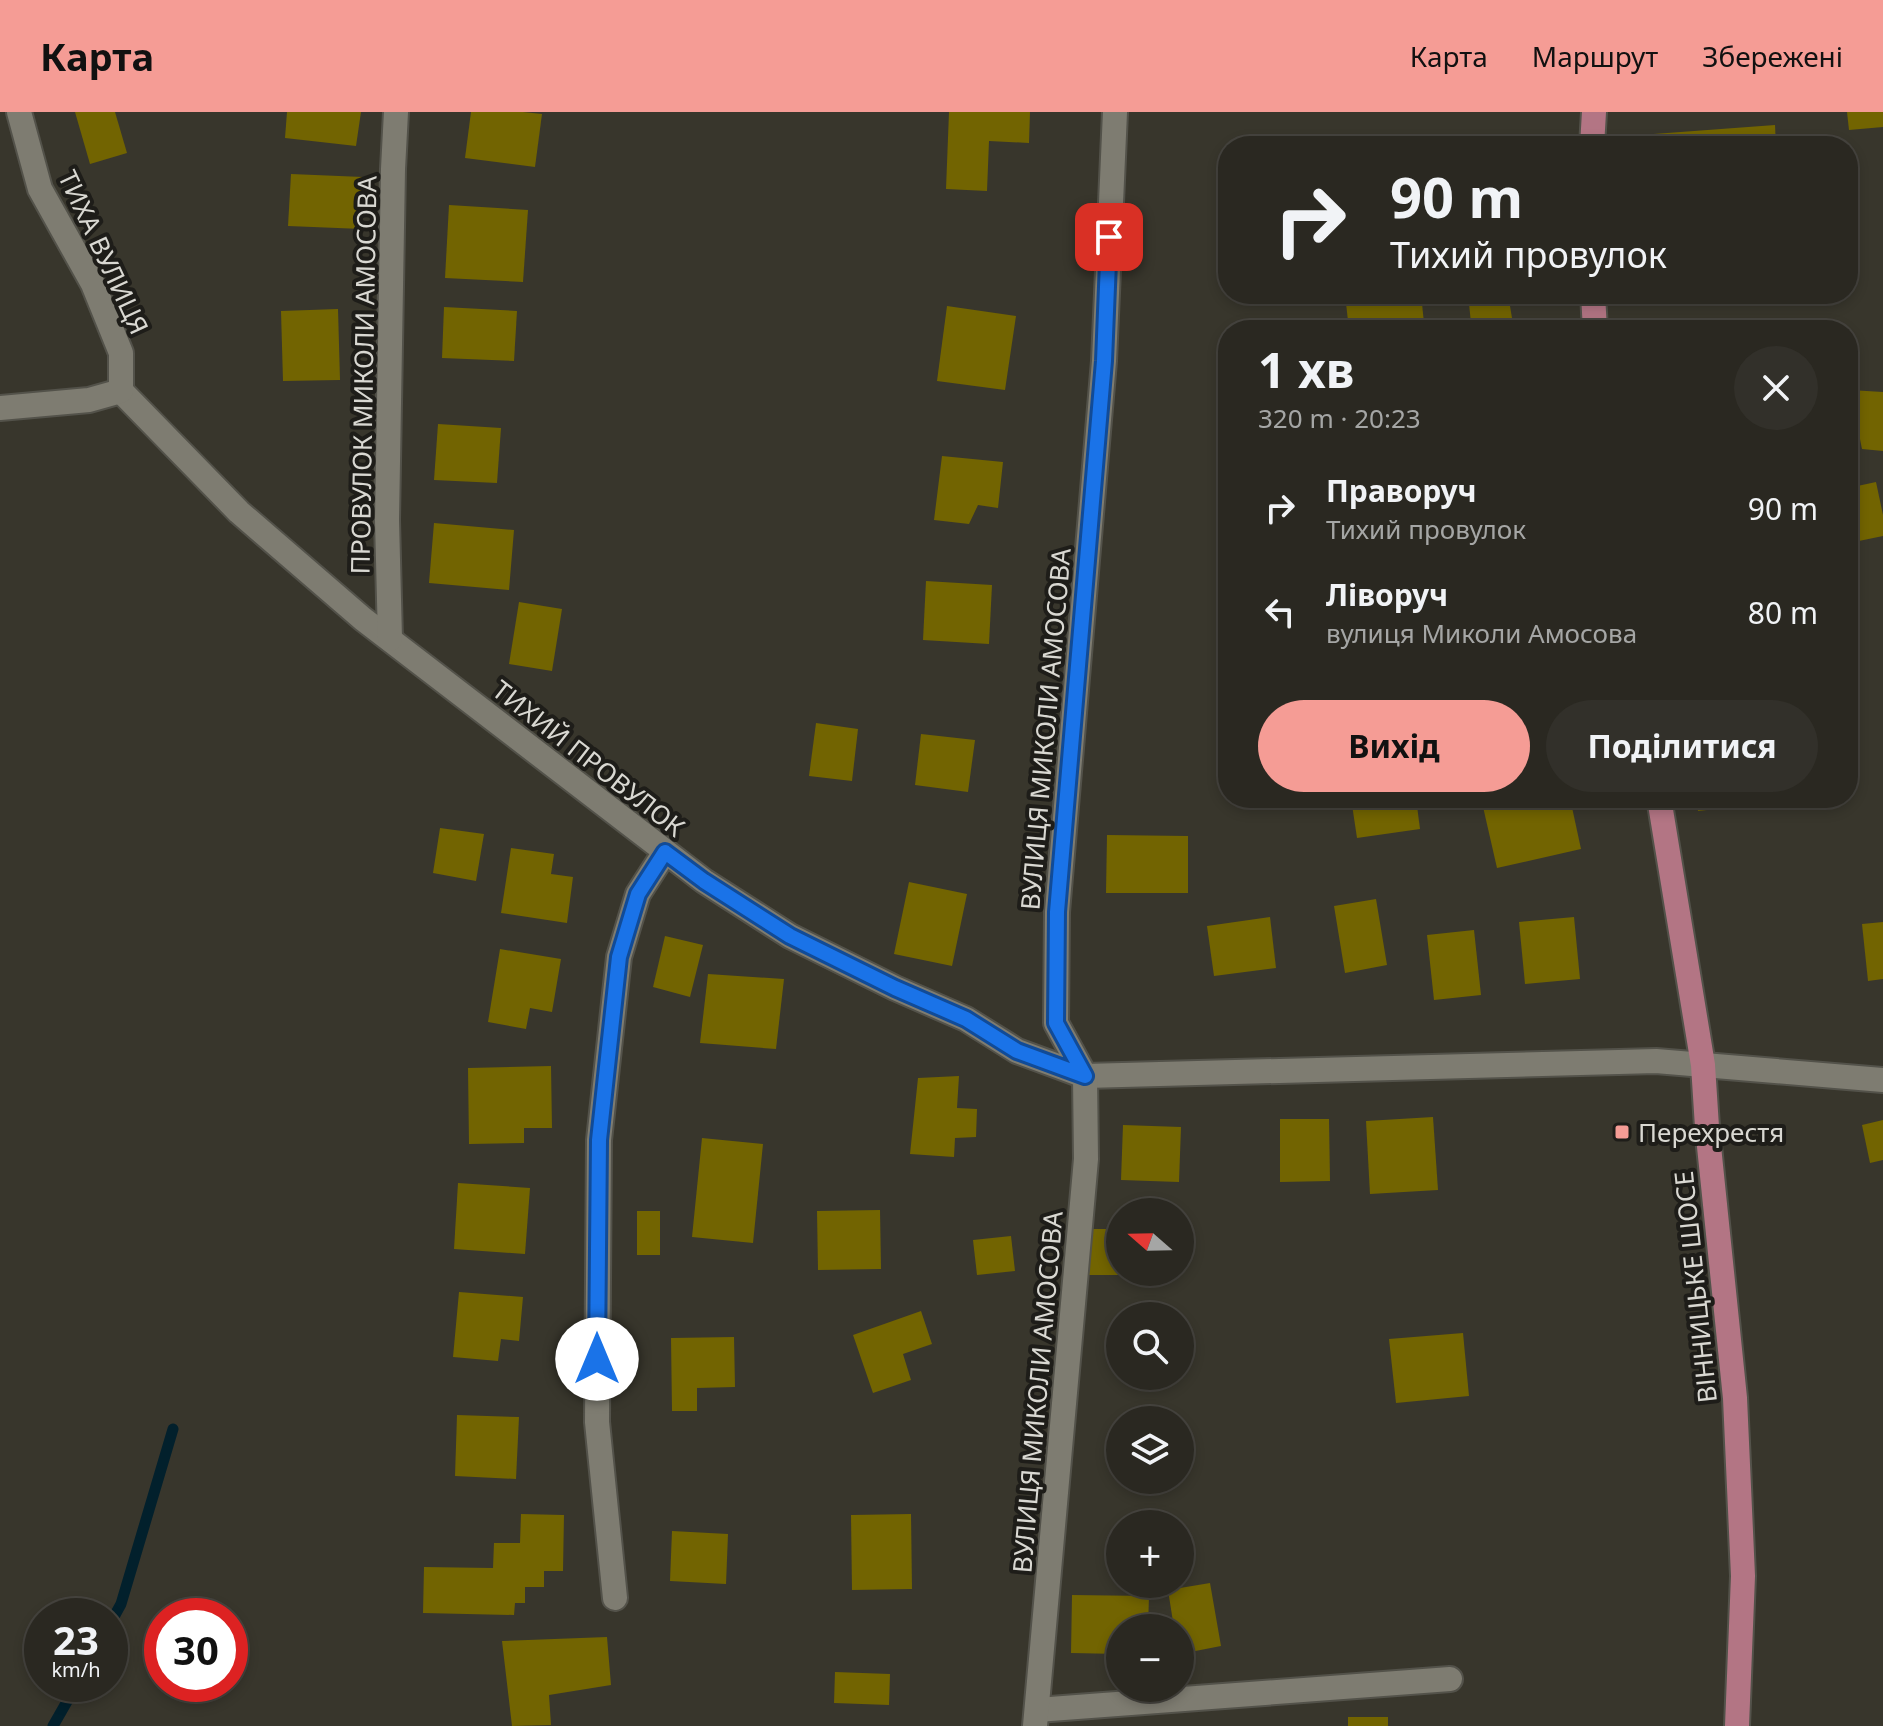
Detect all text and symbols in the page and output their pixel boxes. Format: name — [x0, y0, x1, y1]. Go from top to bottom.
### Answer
text: Карта — [40, 30, 154, 82]
text: Карта — [1410, 37, 1488, 75]
text: Маршрут — [1532, 37, 1658, 75]
text: Збережені — [1702, 37, 1843, 75]
text: 90 m — [1390, 158, 1523, 234]
street label: ТИХА ВУЛИЦЯ — [50, 164, 158, 340]
icon: right — [1258, 168, 1362, 272]
street label: ПРОВУЛОК МИКОЛИ АМОСОВА — [342, 175, 384, 575]
pin — [1075, 203, 1143, 271]
icon: arrive — [1087, 215, 1131, 259]
text: Тихий провулок — [1390, 230, 1667, 279]
text: 1 хв — [1258, 337, 1354, 402]
button: close — [1734, 346, 1818, 430]
text: 320 m · 20:23 — [1258, 400, 1421, 436]
text: Праворуч — [1326, 470, 1477, 511]
icon: right — [1258, 486, 1302, 530]
text: 90 m — [1748, 488, 1818, 529]
text: Тихий провулок — [1326, 511, 1526, 547]
street label: ВУЛИЦЯ МИКОЛИ АМОСОВА — [1011, 546, 1079, 912]
text: Ліворуч — [1326, 574, 1448, 615]
icon: left — [1258, 590, 1302, 634]
text: 80 m — [1748, 592, 1818, 633]
text: вулиця Миколи Амосова — [1326, 615, 1637, 651]
street label: ТИХИЙ ПРОВУЛОК — [485, 672, 693, 844]
button: Вихід — [1258, 700, 1530, 792]
button: Поділитися — [1546, 700, 1818, 792]
place label: Перехрестя — [1638, 1114, 1784, 1150]
marker: Перехрестя — [1613, 1123, 1631, 1141]
street label: ВІННИЦЬКЕ ШОСЕ — [1665, 1169, 1725, 1405]
north arrow — [1106, 1198, 1194, 1286]
map controls — [1106, 1198, 1194, 1702]
street label: ВУЛИЦЯ МИКОЛИ АМОСОВА — [1003, 1209, 1071, 1575]
button: search — [1106, 1302, 1194, 1390]
position arrow — [555, 1317, 639, 1401]
button: layers — [1106, 1406, 1194, 1494]
button: + — [1106, 1510, 1194, 1598]
speed limit sign: 30 — [144, 1598, 248, 1702]
text: 23 — [53, 1612, 99, 1667]
button: − — [1106, 1614, 1194, 1702]
text: km/h — [51, 1656, 101, 1683]

